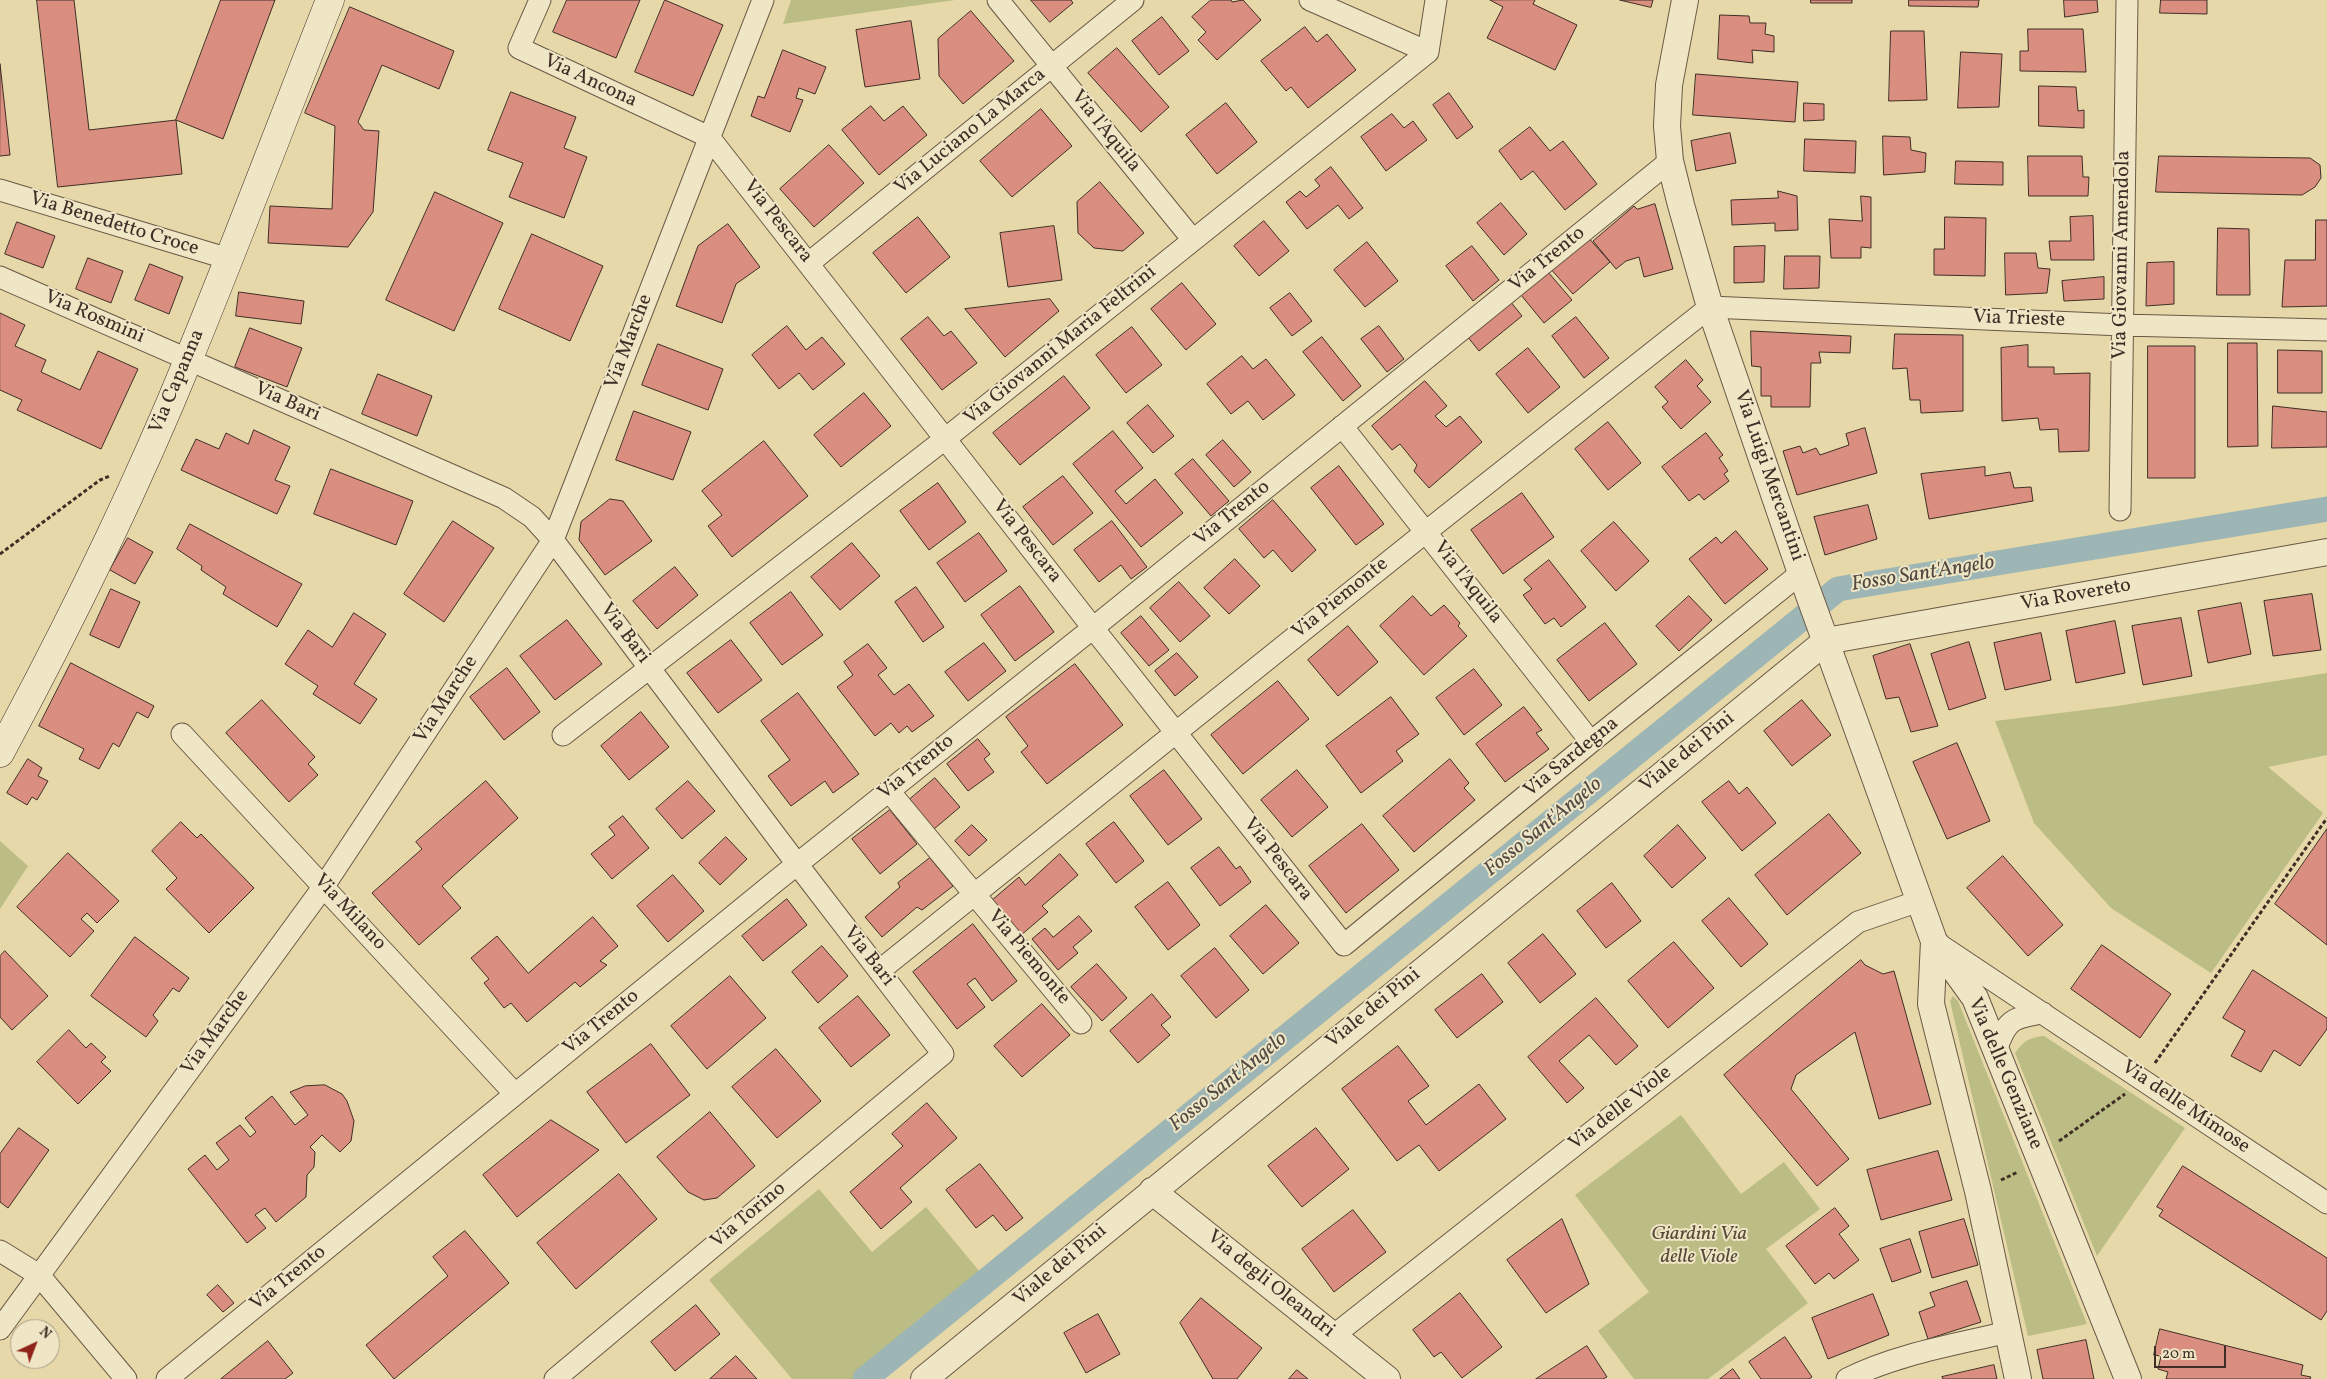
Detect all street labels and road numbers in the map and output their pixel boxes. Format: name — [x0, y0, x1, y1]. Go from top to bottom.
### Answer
street label: Via Ancona — [540, 50, 640, 114]
street label: Via Luciano La Marca — [891, 64, 1051, 200]
street label: Via l'Aquila — [1065, 86, 1145, 178]
street label: Via Giovanni Amendola — [2109, 150, 2137, 360]
street label: Via Pescara — [737, 176, 817, 268]
street label: Via Benedetto Croce — [27, 188, 201, 262]
street label: Via Trento — [1505, 222, 1591, 298]
street label: Via Giovanni Maria Feltrini — [960, 261, 1162, 431]
street label: Via Rosmini — [40, 286, 148, 350]
street label: Via Marche — [601, 291, 659, 393]
street label: Via Trieste — [1972, 306, 2066, 334]
street label: Via Capanna — [145, 326, 211, 438]
street label: Via Bari — [250, 378, 324, 428]
street label: Via Luigi Mercantini — [1727, 387, 1809, 565]
street label: Via Trento — [1190, 476, 1276, 552]
street label: Via Pescara — [986, 496, 1066, 588]
street label: Via l'Aquila — [1427, 537, 1507, 629]
street label: Via Piemonte — [1288, 553, 1394, 645]
street label: Via Rovereto — [2019, 574, 2133, 618]
street label: Via Bari — [593, 599, 655, 669]
street label: Via Marche — [410, 652, 484, 748]
street label: Viale dei Pini — [1636, 708, 1740, 798]
street label: Via Sardegna — [1520, 713, 1624, 803]
street label: Via Trento — [874, 730, 960, 806]
street label: Via Pescara — [1237, 814, 1317, 906]
street label: Via Milano — [308, 870, 390, 956]
street label: Via Piemonte — [981, 906, 1075, 1010]
street label: Via Bari — [837, 922, 899, 992]
street label: Viale dei Pini — [1322, 964, 1426, 1054]
street label: Via Trento — [559, 985, 645, 1061]
street label: Via Marche — [177, 986, 255, 1080]
street label: Via delle Genziane — [1961, 995, 2047, 1153]
street label: Via delle Mimose — [2116, 1056, 2254, 1160]
street label: Via delle Viole — [1565, 1062, 1677, 1156]
street label: Via Torino — [707, 1178, 791, 1254]
street label: Viale dei Pini — [1009, 1220, 1113, 1312]
street label: Via degli Oleandri — [1201, 1226, 1339, 1344]
street label: Via Trento — [246, 1241, 332, 1317]

